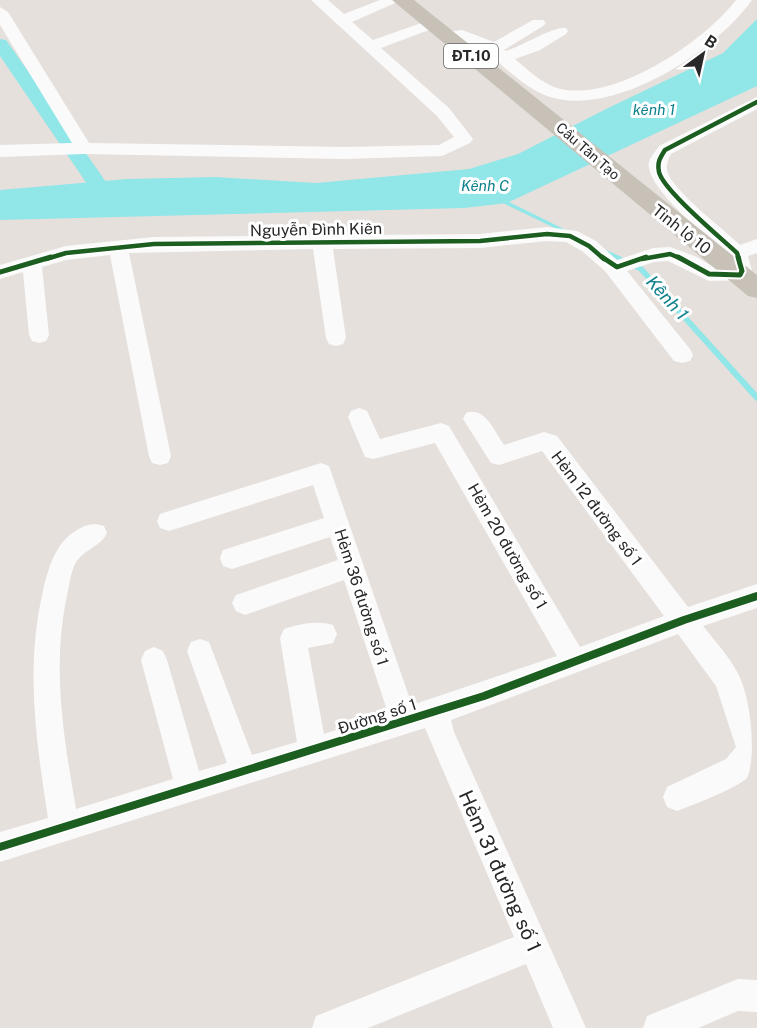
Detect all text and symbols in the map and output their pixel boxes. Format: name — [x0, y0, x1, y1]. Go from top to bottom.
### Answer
north arrow — [673, 24, 733, 84]
text: B — [701, 31, 721, 53]
road number: ĐT.10 — [444, 44, 498, 68]
water label: kênh 1 — [633, 101, 675, 118]
street label: Cầu Tân Tạo — [553, 119, 623, 183]
water label: Kênh C — [461, 177, 509, 194]
street label: Tỉnh lộ 10 — [649, 201, 715, 258]
street label: Nguyễn Đình Kiên — [250, 219, 382, 240]
water label: Kênh 1 — [642, 271, 693, 324]
street label: Hẻm 12 đường số 1 — [547, 447, 646, 569]
street label: Hẻm 20 đường số 1 — [464, 480, 551, 613]
street label: Hẻm 36 đường số 1 — [330, 526, 393, 668]
street label: Đường số 1 — [335, 695, 419, 738]
street label: Hẻm 31 đường số 1 — [454, 787, 546, 955]

